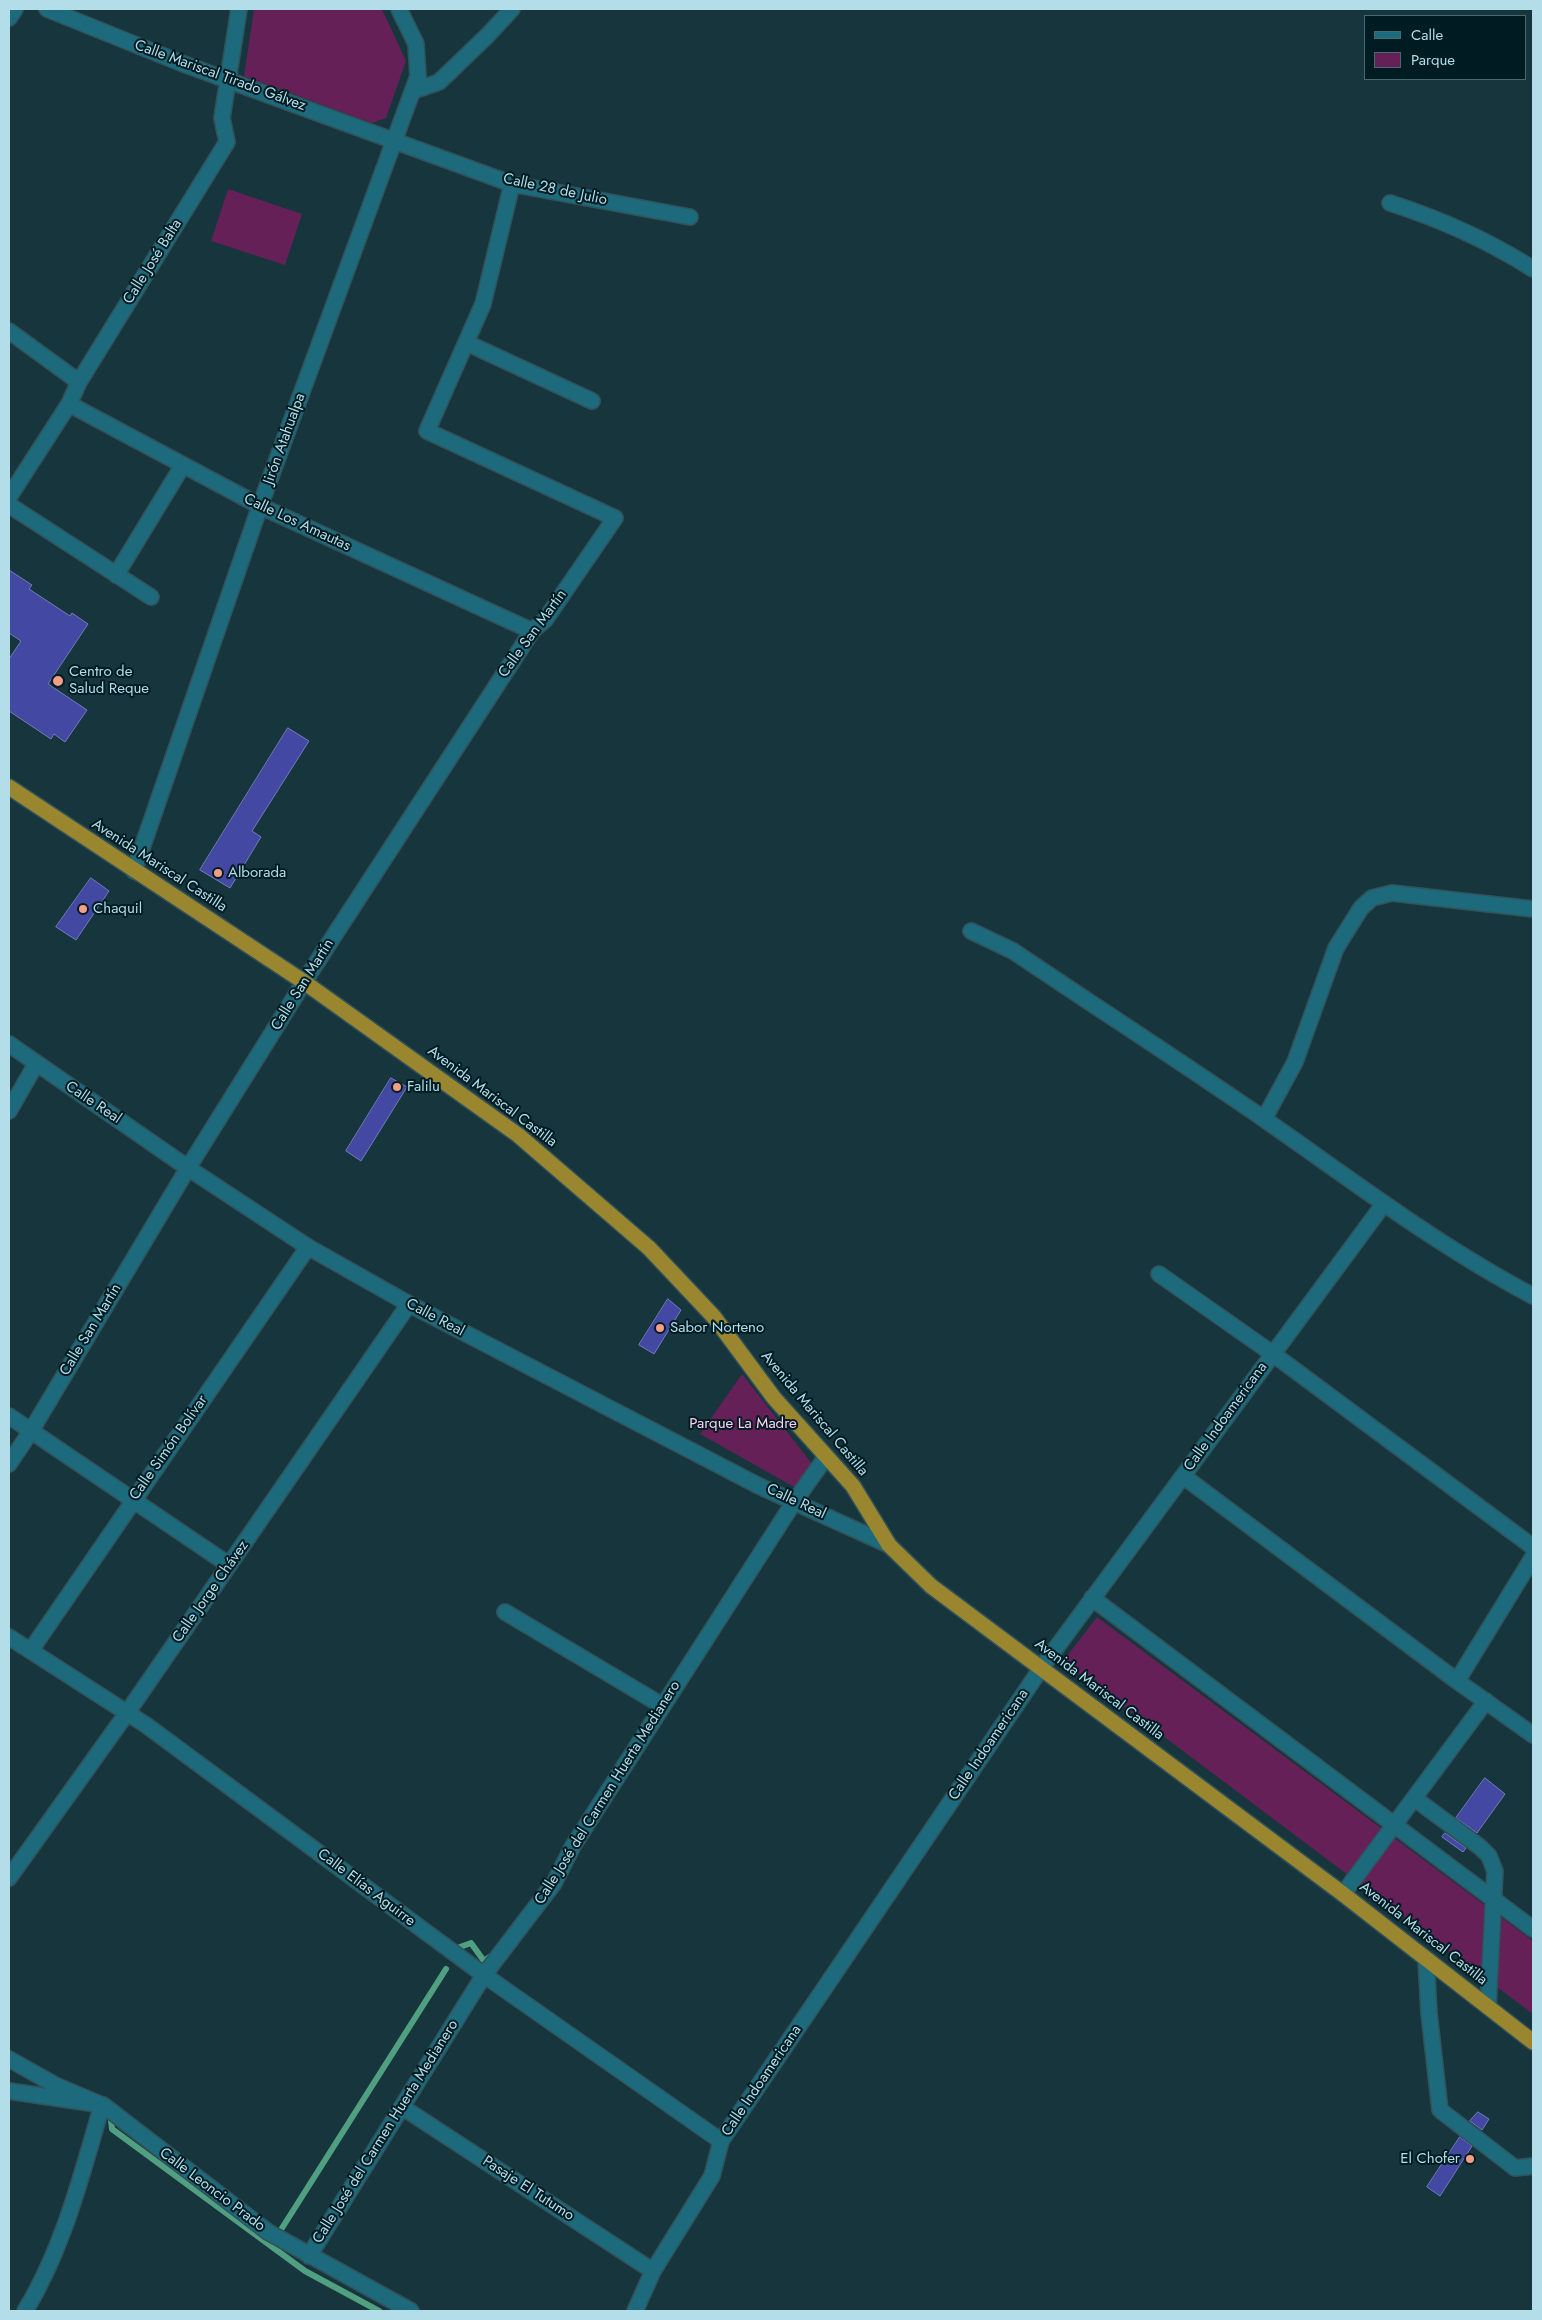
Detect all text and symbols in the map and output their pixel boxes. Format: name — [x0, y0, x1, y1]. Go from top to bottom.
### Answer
legend — [1364, 15, 1527, 80]
text: Calle — [1411, 24, 1443, 46]
street label: Calle Mariscal Tirado Gálvez — [132, 37, 308, 115]
text: Parque — [1411, 49, 1455, 71]
street label: Calle 28 de Julio — [501, 170, 609, 210]
street label: Calle José Balta — [120, 216, 186, 308]
street label: Jirón Atahualpa — [260, 391, 310, 487]
street label: Calle Los Amautas — [241, 490, 353, 556]
street label: Calle San Martín — [495, 587, 571, 681]
place label: Centro de Salud Reque — [69, 663, 149, 698]
marker: Centro de Salud Reque — [51, 674, 65, 688]
street label: Avenida Mariscal Castilla — [88, 816, 230, 916]
place label: Alborada — [228, 864, 286, 882]
marker: Alborada — [212, 867, 224, 879]
place label: Chaquil — [93, 900, 142, 918]
marker: Chaquil — [77, 903, 89, 915]
street label: Calle San Martín — [268, 936, 338, 1034]
street label: Avenida Mariscal Castilla — [424, 1043, 560, 1151]
street label: Calle Real — [62, 1078, 124, 1128]
place label: Falilu — [407, 1078, 440, 1096]
marker: Falilu — [391, 1081, 403, 1093]
street label: Calle San Martín — [56, 1281, 126, 1379]
street label: Calle Real — [403, 1295, 467, 1341]
place label: Sabor Norteno — [670, 1319, 764, 1337]
marker: Sabor Norteno — [654, 1322, 666, 1334]
street label: Avenida Mariscal Castilla — [757, 1348, 871, 1480]
street label: Calle Indoamericana — [1180, 1359, 1272, 1475]
street label: Calle Simón Bolívar — [126, 1392, 212, 1504]
park label: Parque La Madre — [689, 1415, 797, 1433]
street label: Calle Real — [763, 1480, 829, 1524]
street label: Calle Jorge Chávez — [169, 1538, 253, 1646]
street label: Avenida Mariscal Castilla — [1031, 1636, 1167, 1744]
street label: Calle José del Carmen Huerta Medianero — [531, 1678, 685, 1908]
street label: Calle Indoamericana — [945, 1686, 1033, 1804]
street label: Calle Elías Aguirre — [313, 1845, 419, 1931]
street label: Avenida Mariscal Castilla — [1356, 1879, 1490, 1989]
street label: Calle José del Carmen Huerta Medianero — [309, 2017, 463, 2247]
street label: Calle Indoamericana — [718, 2022, 806, 2140]
street label: Calle Leoncio Prado — [155, 2144, 269, 2236]
place label: El Chofer — [1400, 2150, 1460, 2168]
street label: Pasaje El Tutumo — [479, 2153, 577, 2225]
marker: El Chofer — [1464, 2153, 1476, 2165]

